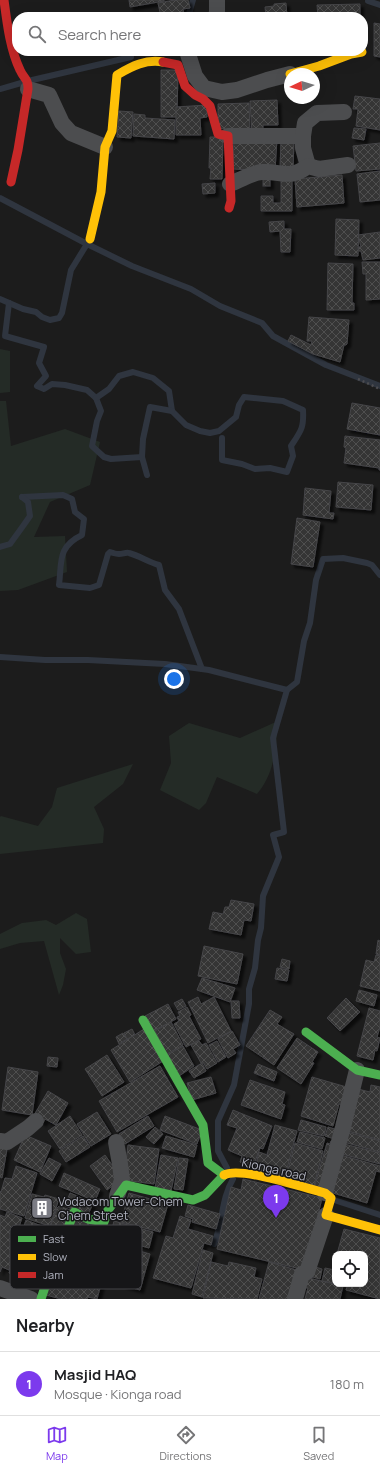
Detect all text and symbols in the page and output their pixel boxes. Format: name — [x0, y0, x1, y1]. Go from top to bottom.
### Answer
search box — [12, 12, 368, 56]
icon: search — [26, 23, 48, 45]
text: Search here — [58, 24, 141, 45]
north arrow — [284, 68, 320, 104]
your location — [164, 669, 184, 689]
street label: Kionga road — [240, 1153, 308, 1185]
pin: 1 — [263, 1185, 289, 1218]
place label: Vodacom Tower-Chem Chem Street — [58, 1193, 183, 1224]
building icon: Vodacom Tower-Chem Chem Street — [29, 1195, 55, 1221]
legend — [10, 1225, 142, 1289]
text: Fast — [43, 1231, 65, 1246]
text: Slow — [43, 1249, 68, 1264]
map controls — [332, 1251, 368, 1287]
button: locate — [332, 1251, 368, 1287]
text: Jam — [43, 1267, 64, 1282]
text: Nearby — [16, 1314, 74, 1337]
text: Masjid HAQ — [54, 1364, 136, 1385]
text: 1 — [26, 1375, 32, 1393]
text: 180 m — [330, 1375, 364, 1393]
text: Mosque · Kionga road — [54, 1385, 181, 1403]
tab: Map — [46, 1424, 68, 1463]
tab: Directions — [159, 1424, 212, 1463]
tab: Saved — [303, 1424, 334, 1463]

